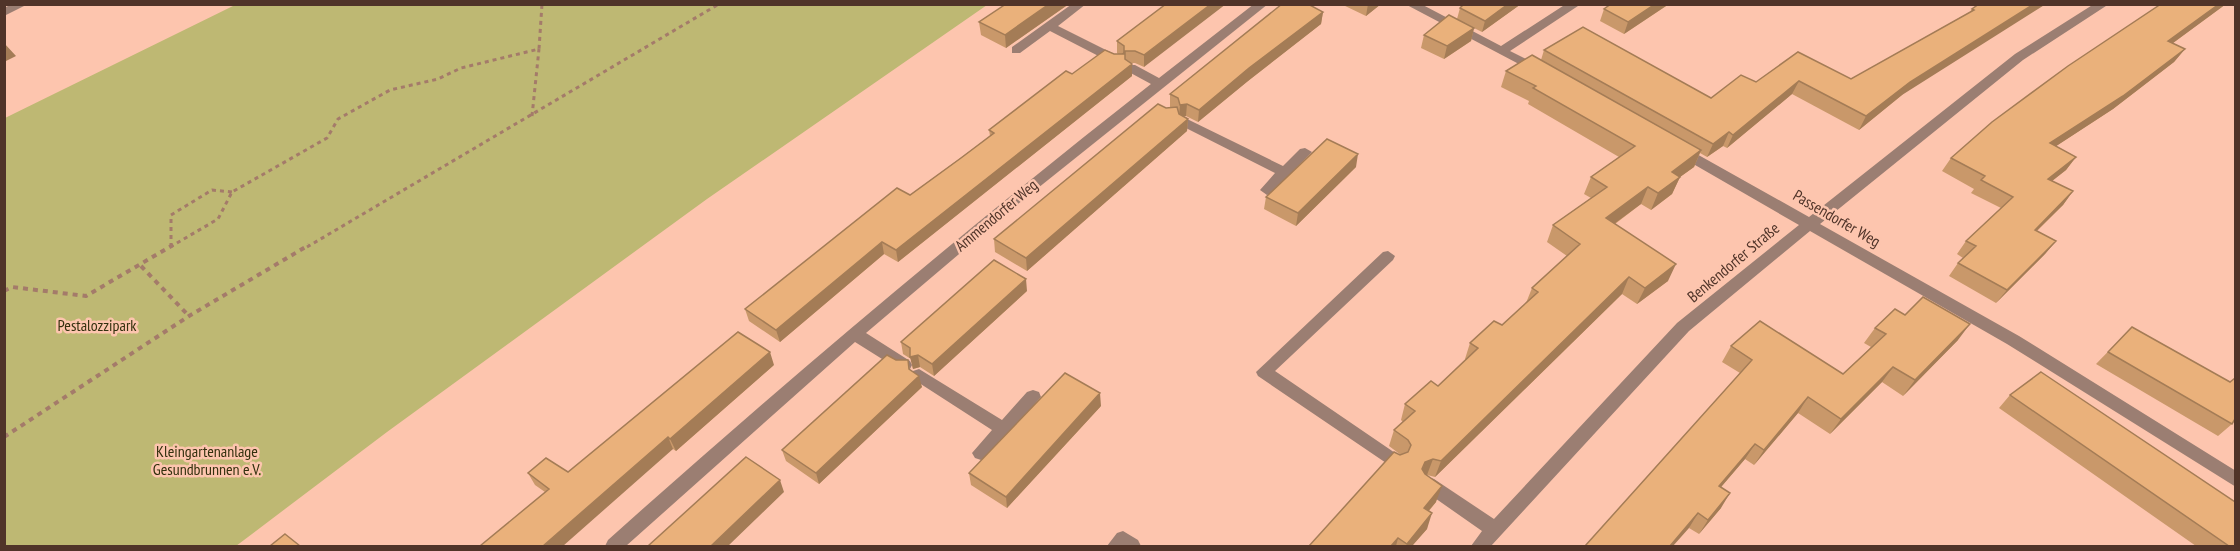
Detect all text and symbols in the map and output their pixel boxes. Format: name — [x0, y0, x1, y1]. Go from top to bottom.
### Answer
street label: Ammendorfer Weg — [951, 175, 1041, 255]
street label: Passendorfer Weg — [1790, 185, 1884, 251]
street label: Benkendorfer Straße — [1683, 218, 1783, 306]
park label: Pestalozzipark — [58, 315, 137, 335]
park label: Kleingartenanlage Gesundbrunnen e.V. — [153, 441, 261, 479]

